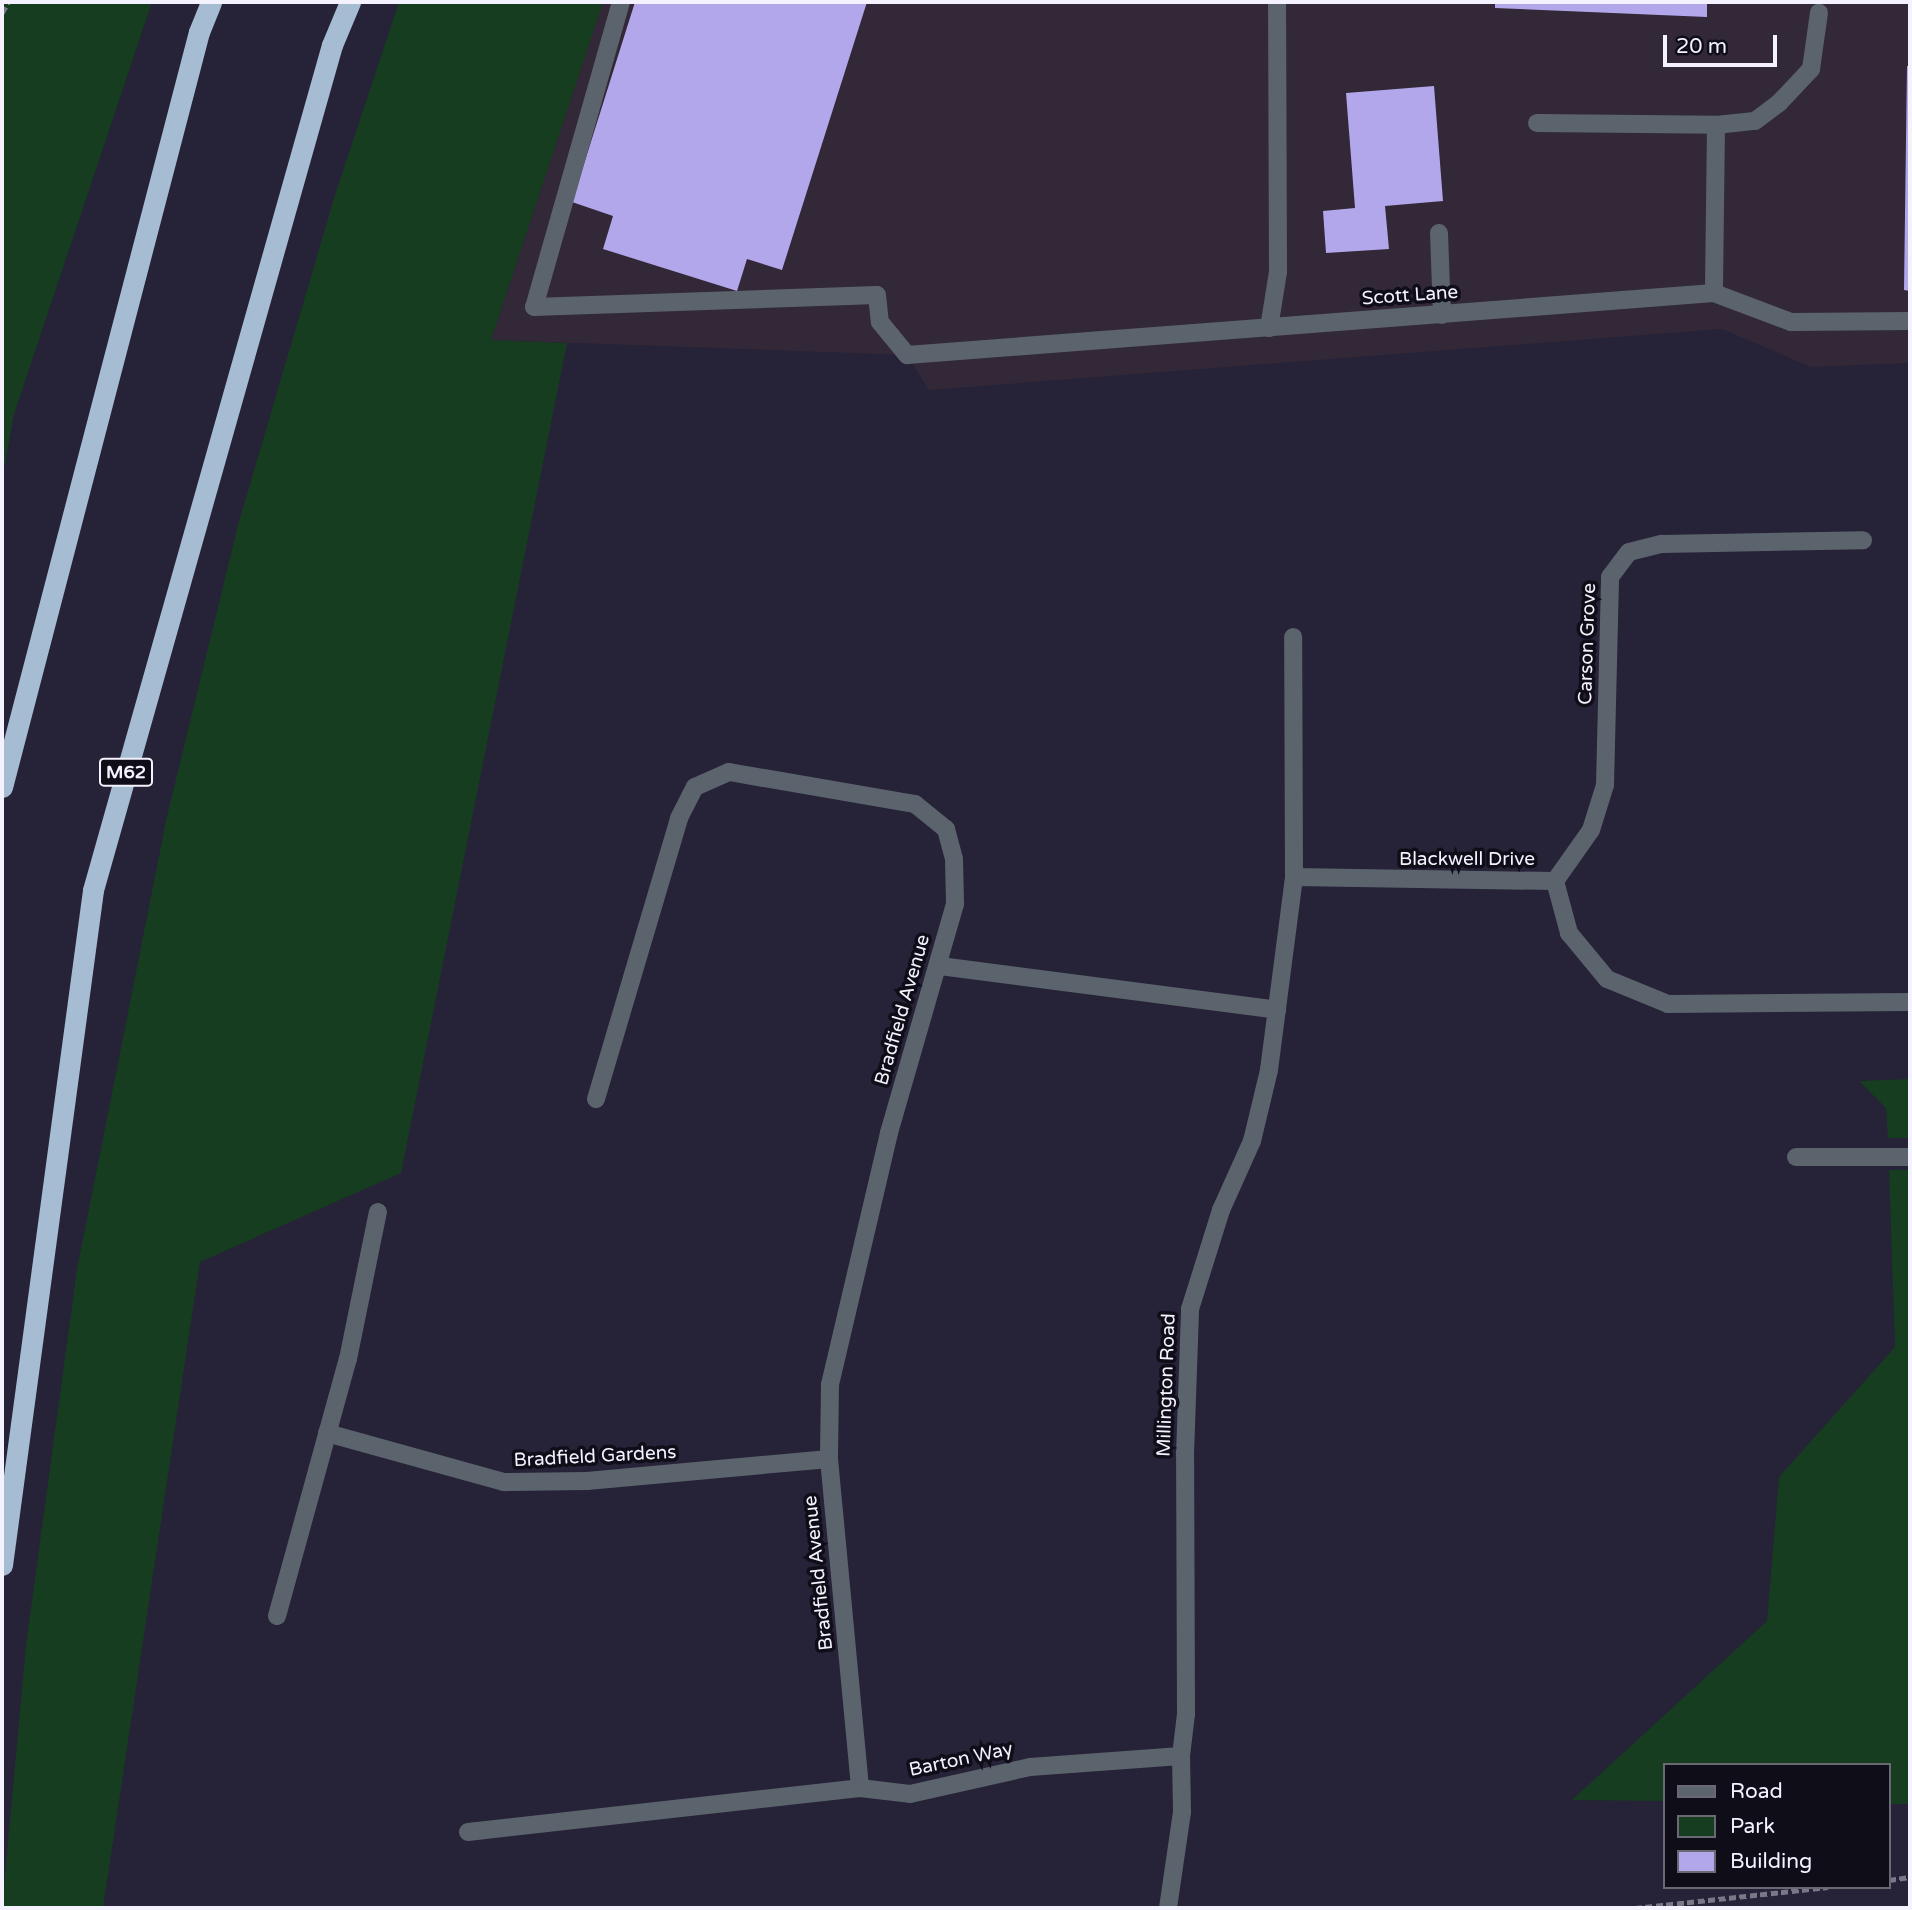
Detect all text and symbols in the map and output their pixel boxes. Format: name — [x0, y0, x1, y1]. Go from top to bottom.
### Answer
scale bar — [1667, 21, 1781, 65]
text: 20 m — [1676, 34, 1727, 59]
street label: Scott Lane — [1361, 281, 1459, 311]
street label: Carson Grove — [1574, 583, 1602, 705]
road number: M62 — [98, 758, 154, 786]
street label: Blackwell Drive — [1399, 849, 1535, 871]
street label: Bradfield Avenue — [871, 932, 935, 1088]
street label: Millington Road — [1153, 1313, 1181, 1457]
street label: Bradfield Gardens — [513, 1441, 677, 1473]
street label: Bradfield Avenue — [800, 1494, 838, 1652]
street label: Barton Way — [907, 1738, 1015, 1782]
legend — [1664, 1763, 1891, 1889]
text: Road — [1730, 1779, 1783, 1804]
text: Park — [1730, 1814, 1775, 1839]
text: Building — [1730, 1849, 1812, 1874]

